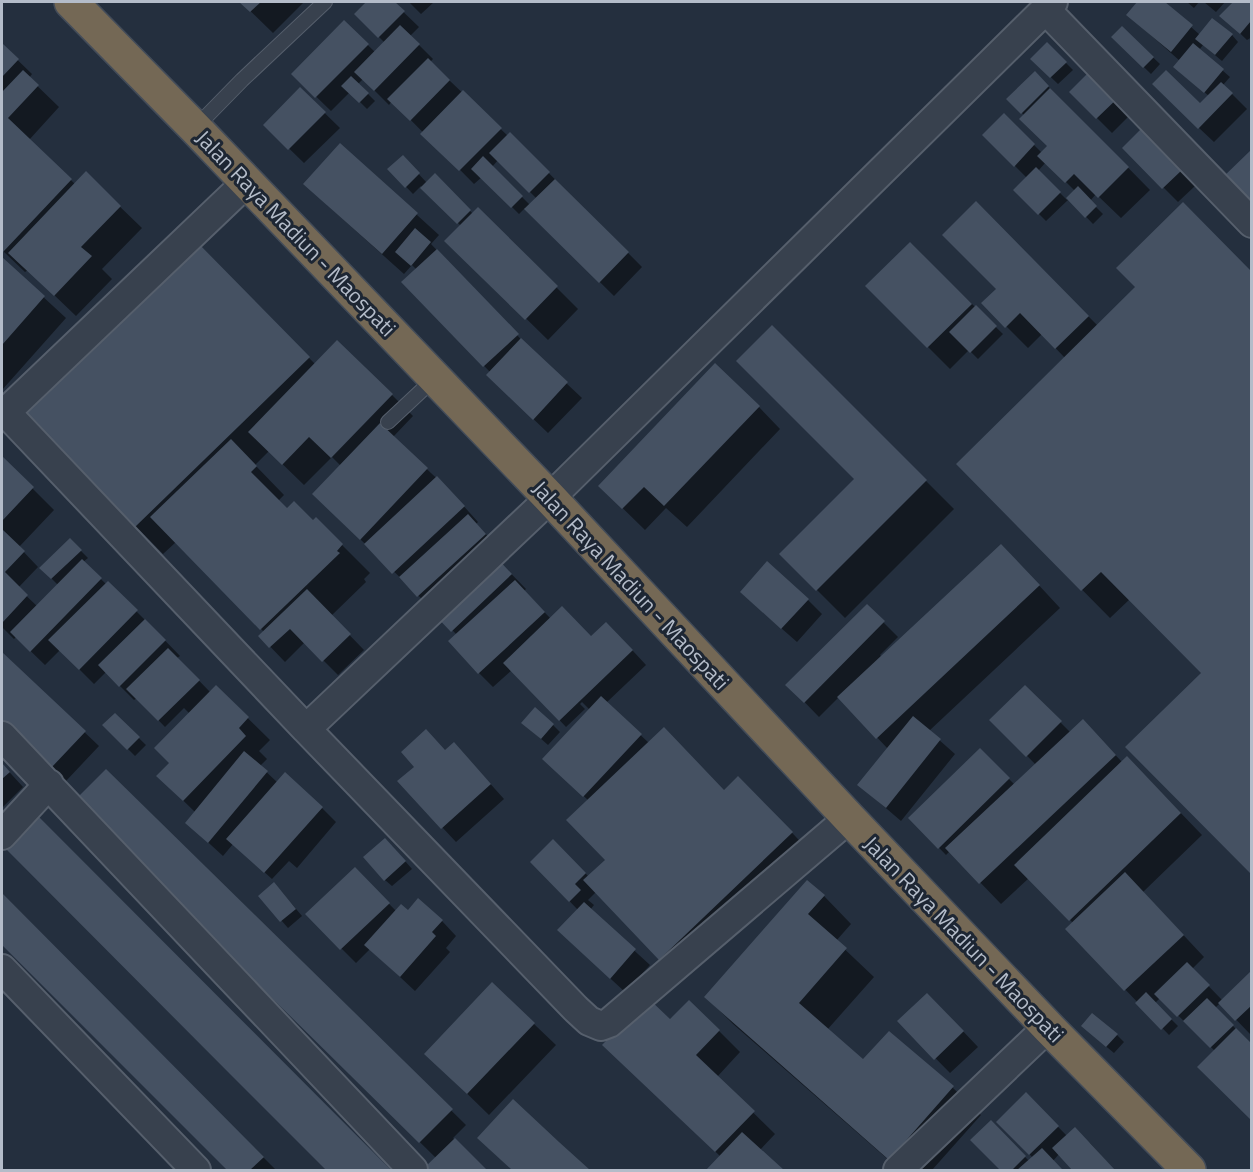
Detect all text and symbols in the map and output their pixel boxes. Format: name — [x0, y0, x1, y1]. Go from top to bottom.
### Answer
street label: Jalan Raya Madiun - Maospati — [188, 122, 404, 344]
street label: Jalan Raya Madiun - Maospati — [524, 472, 738, 698]
street label: Jalan Raya Madiun - Maospati — [856, 828, 1072, 1050]

